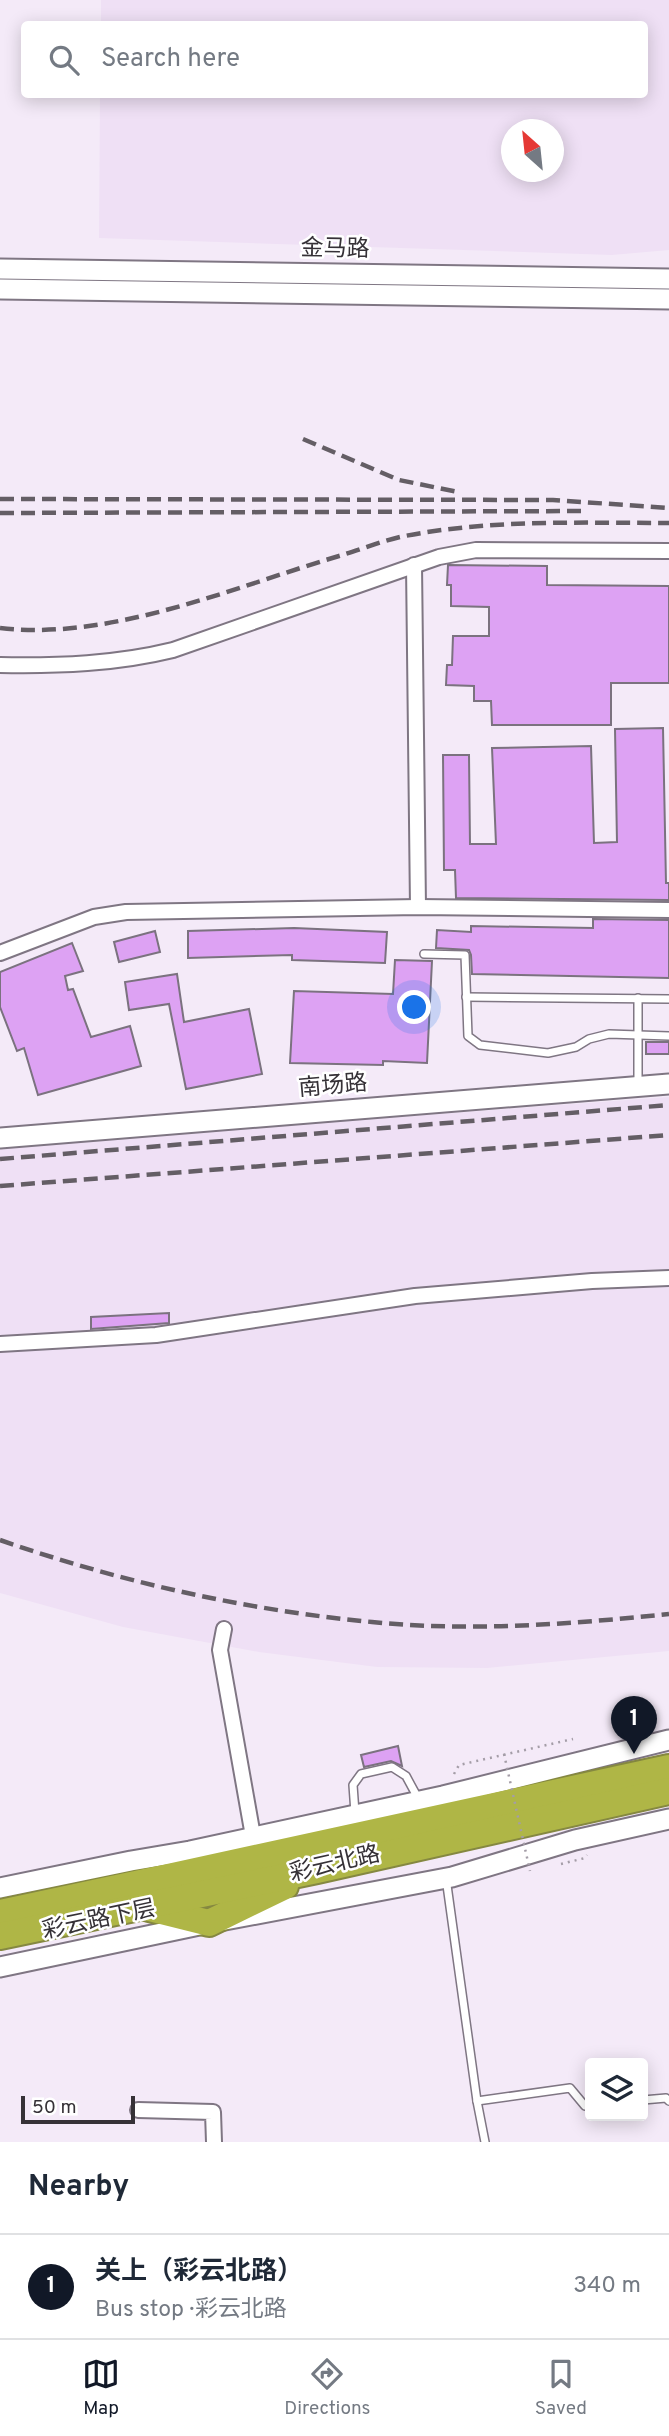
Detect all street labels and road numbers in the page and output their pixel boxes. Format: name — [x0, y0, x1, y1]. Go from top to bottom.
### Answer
street label: 金马路 — [300, 235, 370, 265]
street label: 南场路 — [297, 1070, 369, 1104]
street label: 彩云北路 — [287, 1841, 383, 1889]
street label: 彩云路下层 — [40, 1895, 158, 1947]

